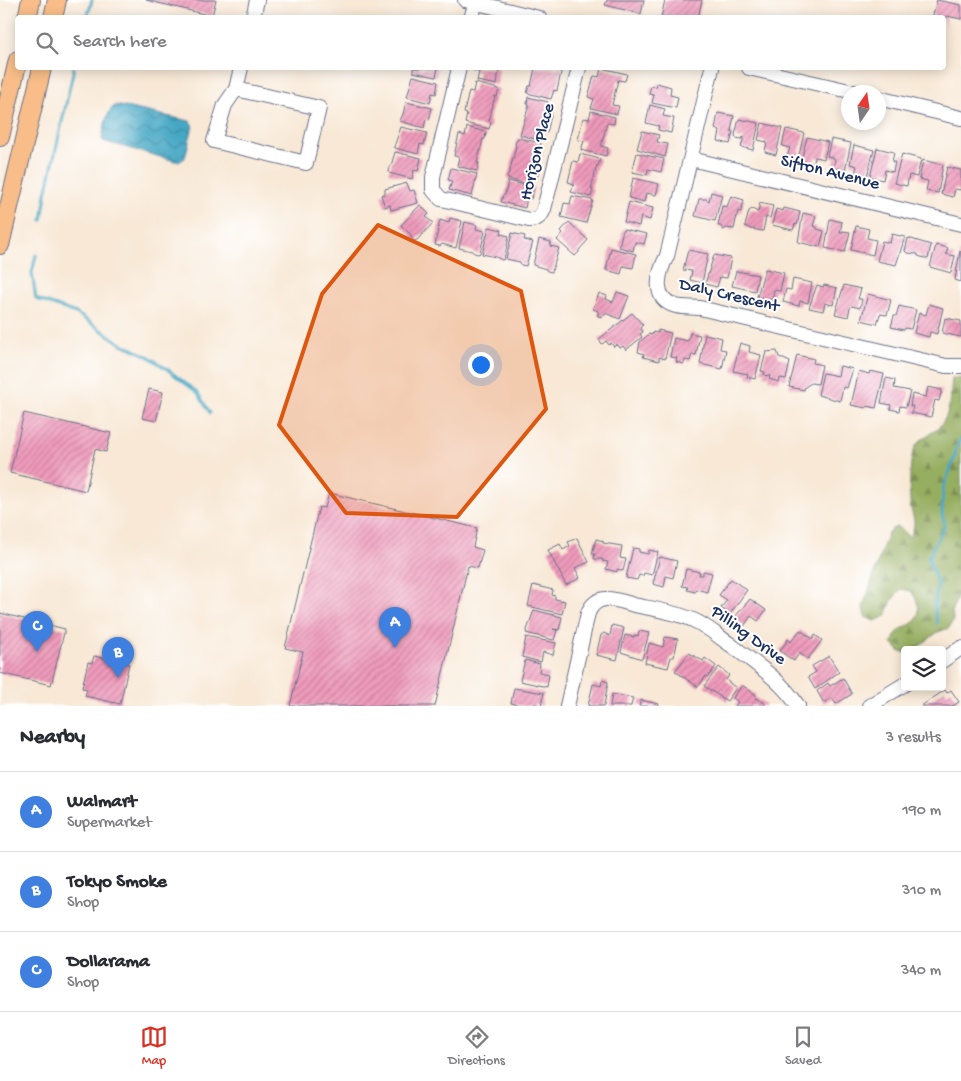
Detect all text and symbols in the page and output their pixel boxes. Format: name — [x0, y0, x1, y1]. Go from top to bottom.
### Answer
search box — [15, 15, 946, 70]
icon: search — [33, 29, 61, 57]
text: Search here — [73, 31, 167, 54]
north arrow — [841, 85, 886, 130]
street label: Horizon Place — [516, 101, 560, 203]
street label: Sifton Avenue — [778, 151, 882, 196]
street label: Daly Crescent — [676, 274, 783, 318]
your location — [468, 352, 494, 378]
street label: Pilling Drive — [705, 601, 790, 671]
pin: A — [379, 607, 411, 648]
pin: C — [21, 611, 53, 652]
pin: B — [102, 637, 134, 678]
map controls — [901, 646, 946, 691]
button: layers — [901, 646, 946, 691]
text: Nearby — [20, 726, 85, 751]
text: 3 results — [886, 729, 941, 748]
text: Walmart — [67, 791, 136, 814]
text: A — [31, 802, 41, 821]
text: 190 m — [902, 802, 941, 821]
text: Supermarket — [67, 814, 152, 833]
text: Tokyo Smoke — [67, 871, 167, 894]
text: B — [32, 882, 40, 901]
text: 310 m — [902, 882, 941, 901]
text: Shop — [67, 894, 99, 913]
text: Dollarama — [67, 951, 149, 974]
text: C — [32, 962, 40, 981]
text: 340 m — [901, 962, 941, 981]
text: Shop — [67, 974, 99, 993]
tab: Map — [140, 1023, 168, 1070]
tab: Directions — [448, 1023, 505, 1070]
tab: Saved — [785, 1023, 821, 1070]

